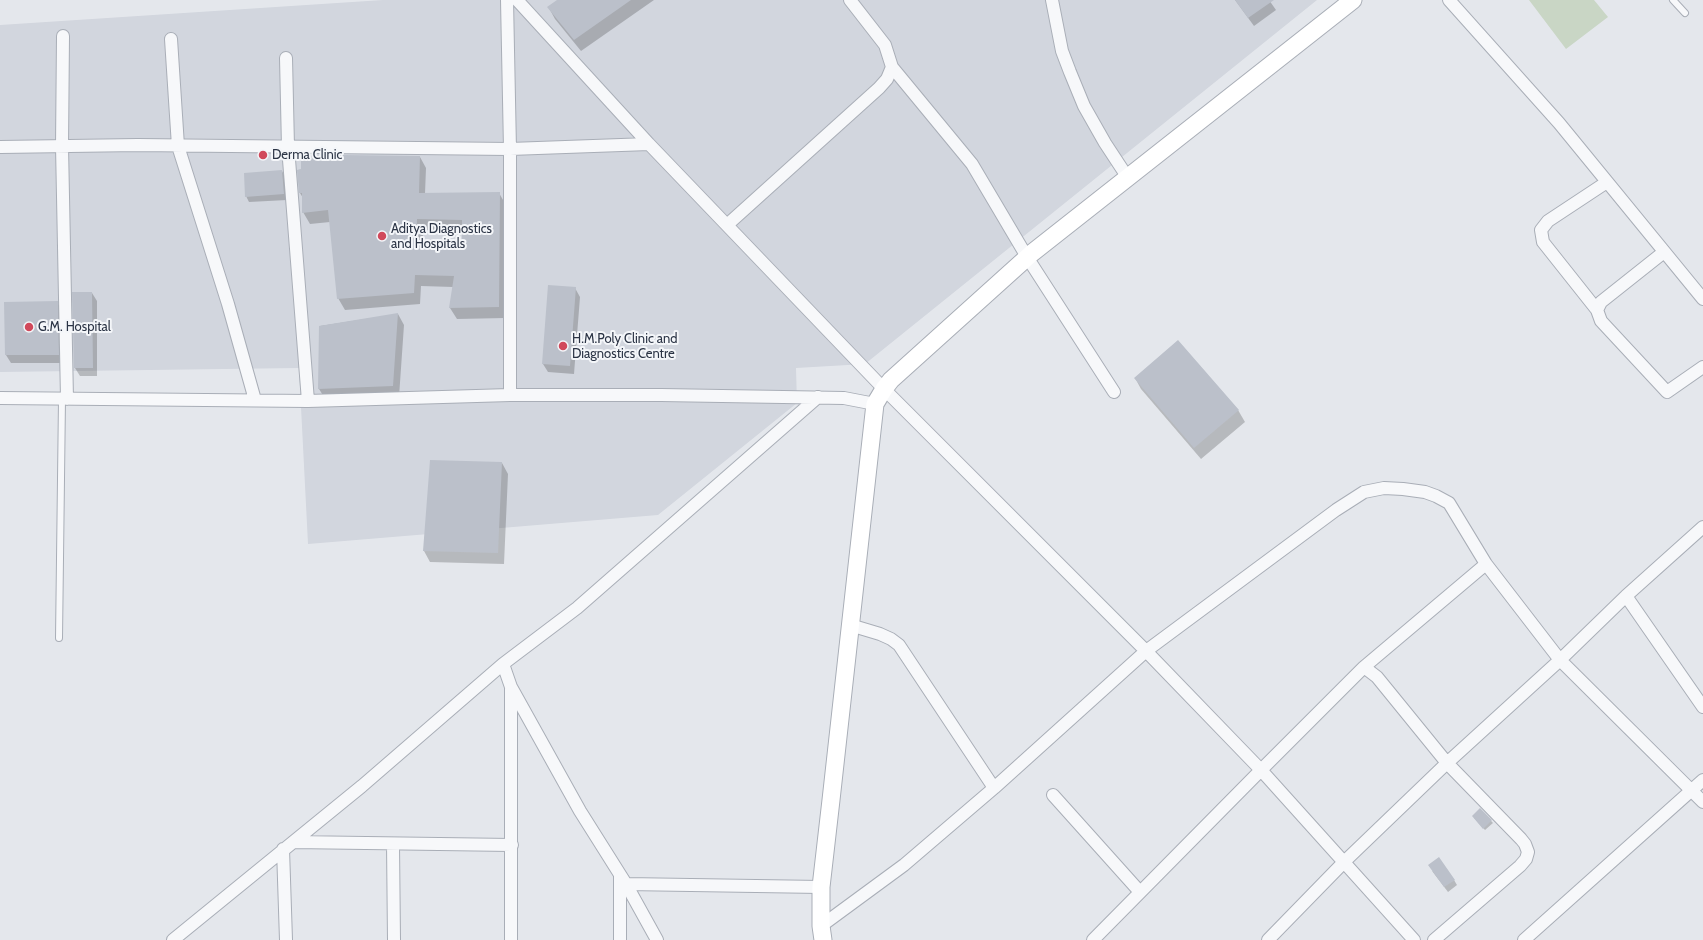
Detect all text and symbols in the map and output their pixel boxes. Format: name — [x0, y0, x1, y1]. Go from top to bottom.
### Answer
place label: Derma Clinic — [272, 147, 342, 163]
marker: Derma Clinic — [257, 149, 269, 161]
place label: Aditya Diagnostics and Hospitals — [391, 221, 492, 252]
marker: Aditya Diagnostics and Hospitals — [376, 230, 388, 242]
place label: G.M. Hospital — [38, 319, 111, 335]
marker: G.M. Hospital — [23, 321, 35, 333]
place label: H.M.Poly Clinic and Diagnostics Centre — [572, 331, 677, 362]
marker: H.M.Poly Clinic and Diagnostics Centre — [557, 340, 569, 352]

